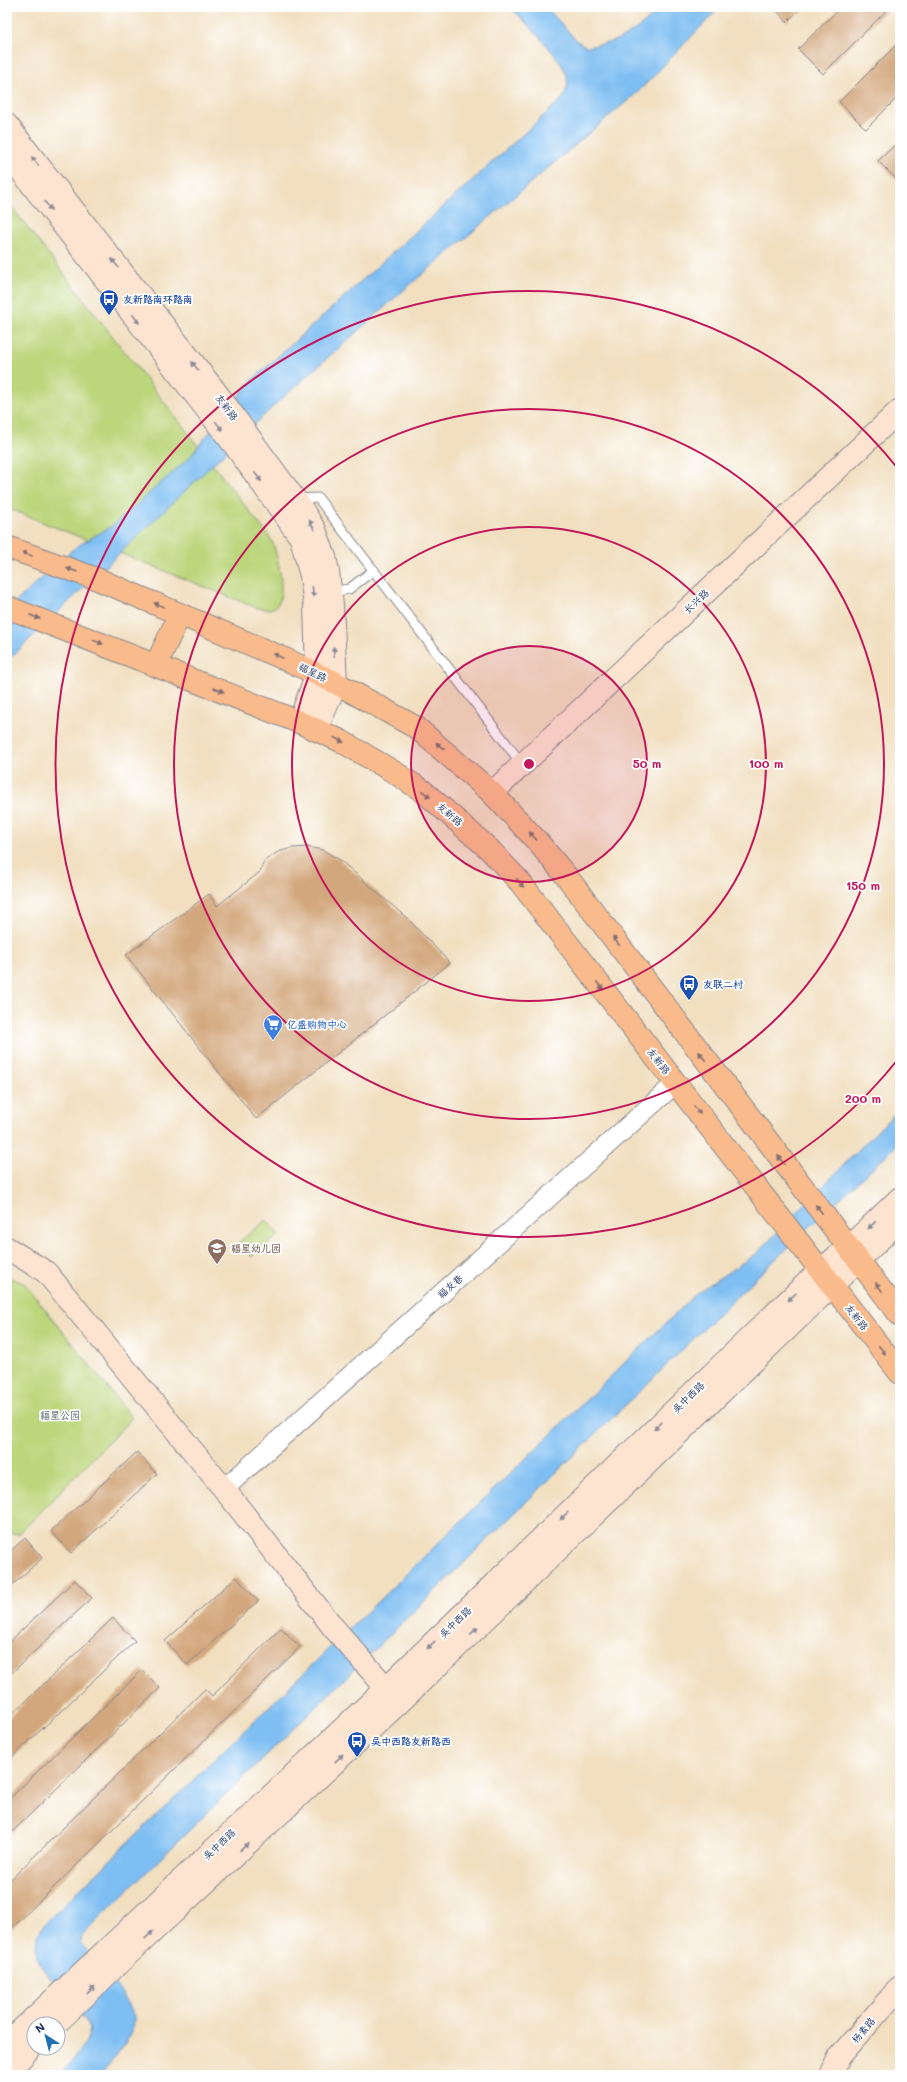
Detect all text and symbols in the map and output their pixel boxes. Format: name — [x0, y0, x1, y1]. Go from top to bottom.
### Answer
one-way arrow — [30, 155, 39, 166]
one-way arrow — [44, 200, 52, 211]
one-way arrow — [110, 258, 119, 269]
bus stop icon: 友新路南环路南 — [98, 288, 120, 316]
place label: 友新路南环路南 — [123, 292, 193, 306]
one-way arrow — [132, 314, 140, 325]
one-way arrow — [191, 360, 199, 371]
street label: 友新路 — [212, 391, 242, 423]
one-way arrow — [215, 421, 224, 432]
one-way arrow — [254, 472, 262, 483]
one-way arrow — [309, 519, 315, 531]
one-way arrow — [21, 551, 33, 557]
one-way arrow — [66, 567, 78, 573]
one-way arrow — [310, 586, 317, 598]
street label: 长兴路 — [680, 586, 712, 616]
one-way arrow — [153, 602, 164, 608]
one-way arrow — [29, 615, 41, 621]
one-way arrow — [93, 640, 105, 646]
one-way arrow — [331, 646, 338, 658]
one-way arrow — [272, 653, 284, 659]
street label: 福星路 — [296, 659, 330, 685]
one-way arrow — [214, 688, 226, 694]
one-way arrow — [333, 737, 345, 743]
one-way arrow — [435, 742, 445, 751]
text: 50 m — [633, 755, 661, 771]
text: 100 m — [749, 755, 783, 771]
centre of rings — [522, 757, 536, 771]
one-way arrow — [421, 790, 431, 798]
street label: 友新路 — [434, 799, 466, 829]
one-way arrow — [529, 831, 538, 842]
text: 150 m — [846, 877, 880, 893]
one-way arrow — [516, 878, 525, 889]
one-way arrow — [612, 936, 620, 946]
bus stop icon: 友联二村 — [678, 973, 700, 1001]
place label: 友联二村 — [703, 977, 743, 991]
one-way arrow — [596, 980, 604, 991]
supermarket icon: 亿盛购物中心 — [262, 1013, 284, 1041]
place label: 亿盛购物中心 — [287, 1017, 347, 1031]
street label: 友新路 — [644, 1045, 674, 1077]
one-way arrow — [698, 1050, 707, 1061]
text: 200 m — [845, 1090, 881, 1106]
one-way arrow — [693, 1105, 701, 1116]
one-way arrow — [777, 1154, 785, 1165]
one-way arrow — [814, 1203, 823, 1214]
one-way arrow — [867, 1220, 877, 1229]
school or university icon: 福星幼儿园 — [206, 1237, 228, 1265]
place label: 福星幼儿园 — [231, 1241, 281, 1255]
street label: 福友巷 — [434, 1270, 467, 1301]
one-way arrow — [875, 1282, 883, 1293]
one-way arrow — [787, 1292, 797, 1302]
street label: 友新路 — [842, 1301, 872, 1333]
one-way arrow — [877, 1344, 886, 1355]
street label: 吴中西路 — [669, 1378, 707, 1416]
park label: 福星公园 — [40, 1408, 80, 1422]
one-way arrow — [653, 1421, 663, 1431]
one-way arrow — [559, 1511, 569, 1521]
street label: 吴中西路 — [436, 1603, 474, 1641]
one-way arrow — [469, 1626, 479, 1635]
one-way arrow — [426, 1640, 435, 1649]
bus stop icon: 吴中西路友新路西 — [346, 1730, 368, 1758]
place label: 吴中西路友新路西 — [371, 1734, 451, 1748]
one-way arrow — [334, 1754, 345, 1763]
street label: 吴中西路 — [200, 1825, 238, 1863]
one-way arrow — [239, 1842, 249, 1852]
one-way arrow — [144, 1931, 153, 1940]
one-way arrow — [86, 1986, 96, 1995]
street label: 杨素路 — [848, 2014, 878, 2046]
north arrow — [26, 2016, 66, 2056]
text: N — [32, 2019, 48, 2036]

